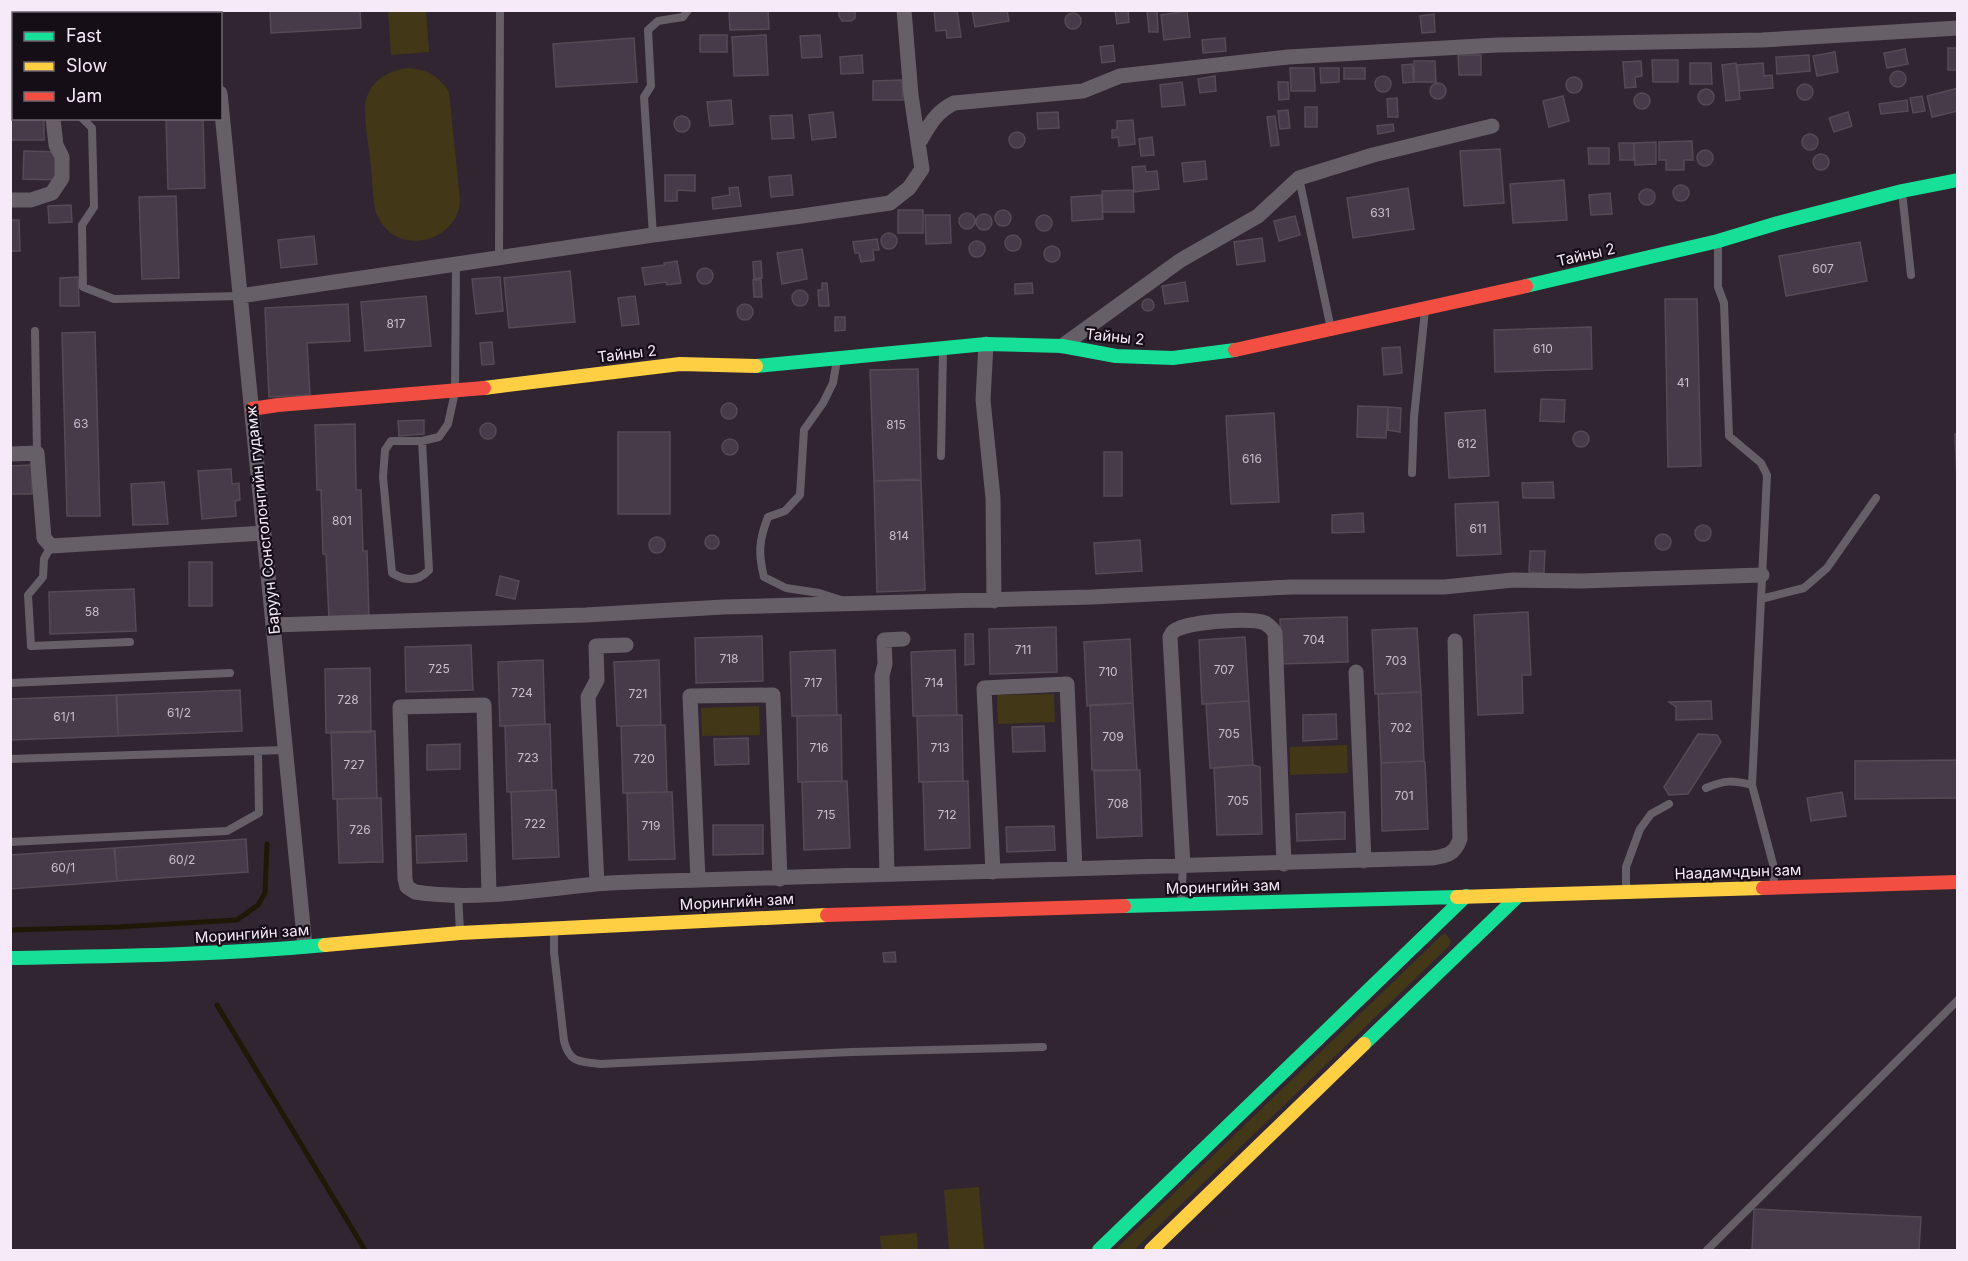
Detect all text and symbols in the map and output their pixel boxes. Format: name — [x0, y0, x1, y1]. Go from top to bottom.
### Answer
legend — [12, 12, 222, 120]
text: Fast — [66, 25, 102, 46]
text: Slow — [66, 55, 107, 76]
text: Jam — [66, 85, 102, 106]
house number: 631 — [1370, 205, 1390, 220]
street label: Тайны 2 — [1555, 239, 1617, 270]
house number: 607 — [1812, 261, 1834, 276]
house number: 817 — [386, 316, 406, 331]
street label: Тайны 2 — [1085, 324, 1145, 349]
street label: Тайны 2 — [596, 340, 657, 367]
house number: 610 — [1533, 341, 1553, 356]
house number: 41 — [1677, 375, 1689, 390]
street label: Баруун Сонсголонгийн гудамж — [241, 405, 284, 635]
house number: 63 — [74, 416, 88, 431]
house number: 815 — [886, 417, 906, 432]
house number: 612 — [1457, 436, 1477, 451]
house number: 616 — [1242, 451, 1262, 466]
house number: 801 — [332, 513, 352, 528]
house number: 611 — [1469, 521, 1487, 536]
house number: 814 — [889, 528, 909, 543]
house number: 58 — [85, 604, 99, 619]
house number: 704 — [1303, 632, 1325, 647]
house number: 711 — [1015, 642, 1031, 657]
house number: 718 — [719, 651, 739, 666]
house number: 703 — [1385, 653, 1407, 668]
house number: 725 — [428, 661, 450, 676]
house number: 707 — [1214, 662, 1235, 677]
house number: 710 — [1098, 664, 1118, 679]
house number: 717 — [804, 675, 822, 690]
house number: 714 — [924, 675, 944, 690]
house number: 724 — [511, 685, 533, 700]
house number: 721 — [629, 686, 648, 701]
house number: 728 — [337, 692, 359, 707]
house number: 61/2 — [167, 705, 191, 720]
house number: 61/1 — [53, 709, 75, 724]
house number: 702 — [1390, 720, 1412, 735]
house number: 705 — [1218, 726, 1240, 741]
house number: 709 — [1102, 729, 1124, 744]
house number: 716 — [809, 740, 829, 755]
house number: 713 — [930, 740, 950, 755]
house number: 723 — [517, 750, 539, 765]
house number: 720 — [633, 751, 655, 766]
house number: 727 — [344, 757, 365, 772]
house number: 701 — [1394, 788, 1414, 803]
house number: 705 — [1227, 793, 1249, 808]
house number: 708 — [1107, 796, 1129, 811]
house number: 715 — [817, 807, 835, 822]
house number: 712 — [938, 807, 957, 822]
house number: 722 — [524, 816, 546, 831]
house number: 719 — [641, 818, 661, 833]
house number: 726 — [349, 822, 371, 837]
house number: 60/2 — [169, 852, 195, 867]
house number: 60/1 — [51, 860, 75, 875]
street label: Наадамчдын зам — [1674, 860, 1802, 883]
street label: Морингийн зам — [1165, 875, 1281, 898]
street label: Морингийн зам — [679, 889, 795, 914]
street label: Морингийн зам — [194, 920, 310, 947]

